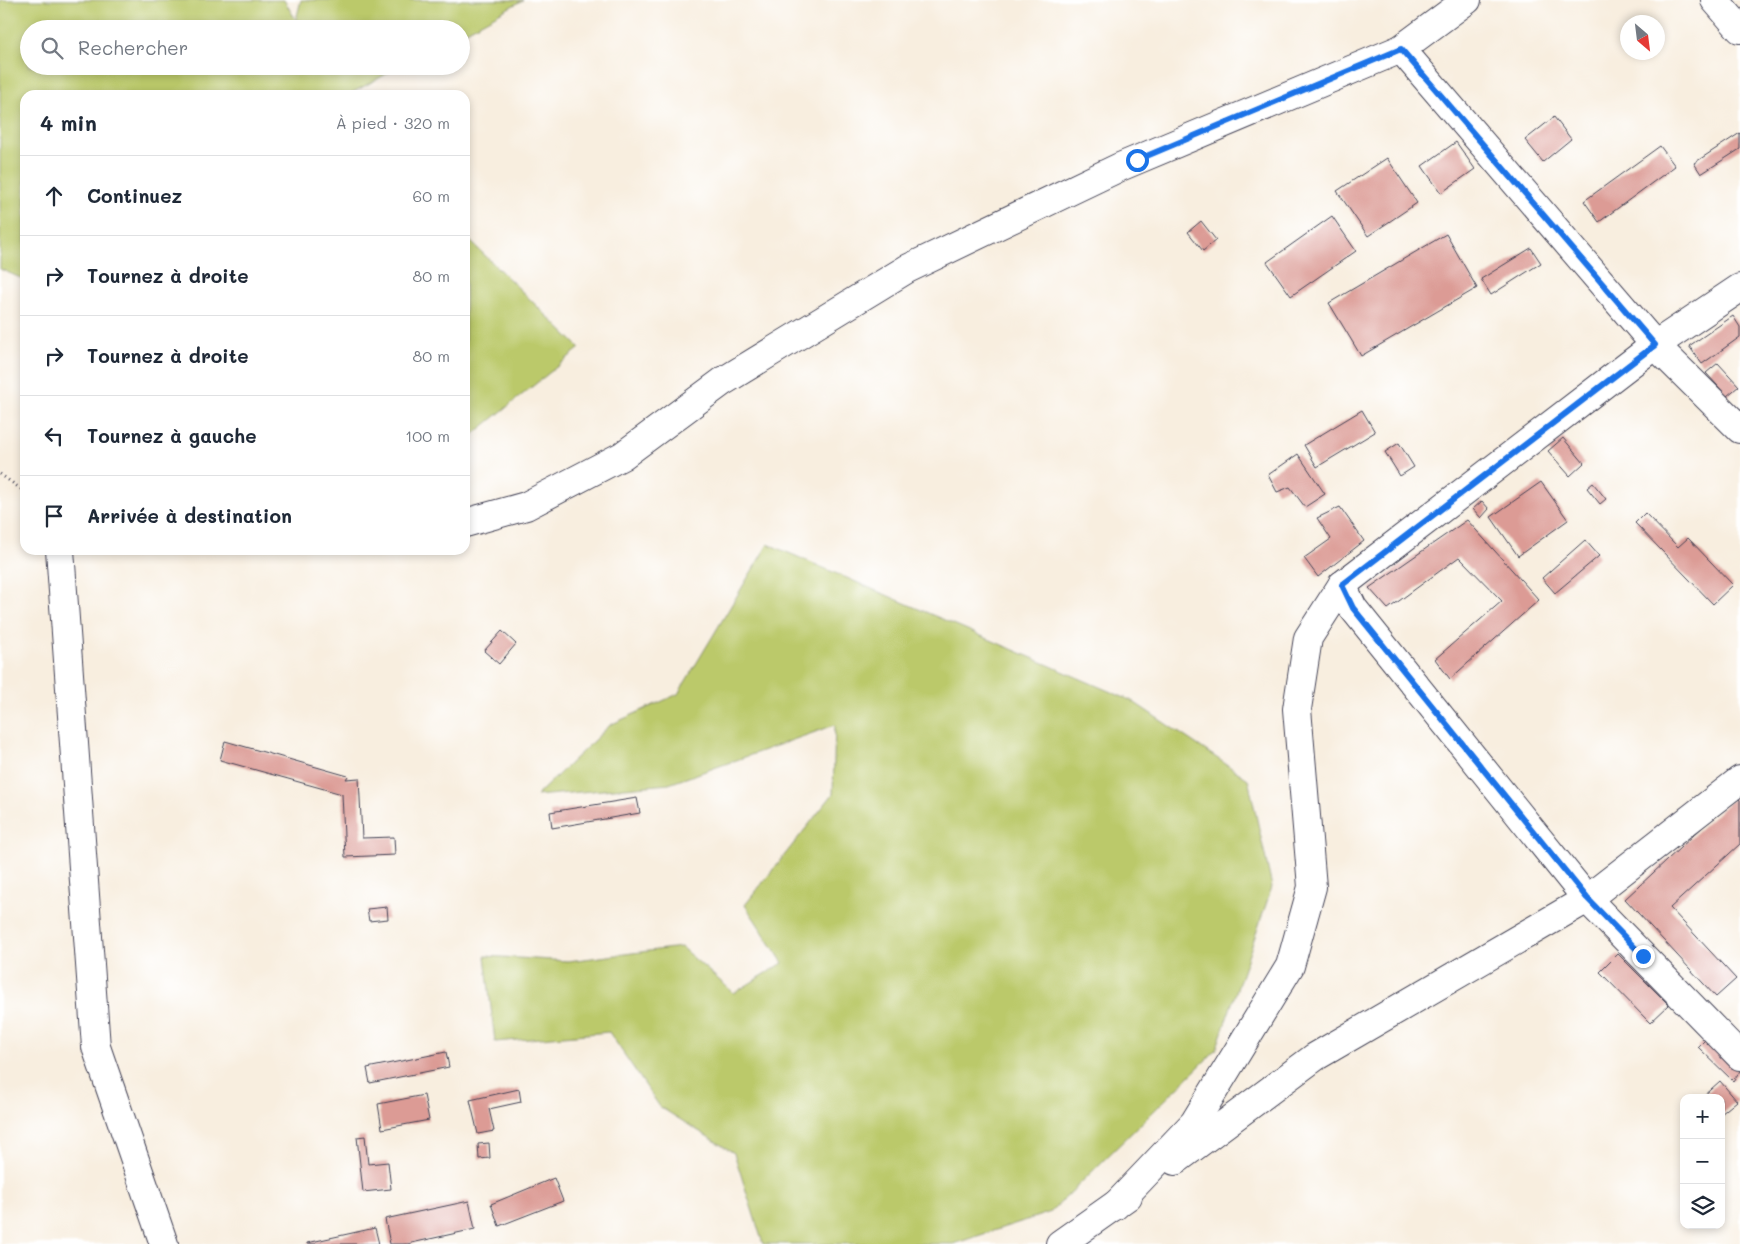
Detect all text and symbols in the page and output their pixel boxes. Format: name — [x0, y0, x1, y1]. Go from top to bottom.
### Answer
north arrow — [1620, 15, 1665, 60]
search box — [20, 20, 470, 75]
icon: search — [38, 34, 66, 62]
text: Rechercher — [78, 35, 188, 60]
text: 4 min — [40, 109, 97, 136]
text: À pied · 320 m — [336, 112, 450, 133]
route start — [1126, 149, 1149, 172]
icon: ahead — [40, 182, 68, 210]
text: Continuez — [87, 183, 182, 208]
text: 60 m — [413, 185, 450, 206]
icon: right — [40, 262, 68, 290]
text: Tournez à droite — [87, 263, 249, 288]
text: 80 m — [413, 265, 450, 286]
icon: right — [40, 342, 68, 370]
text: Tournez à droite — [87, 343, 249, 368]
text: 80 m — [413, 345, 450, 366]
icon: left — [40, 422, 68, 450]
text: Tournez à gauche — [87, 423, 256, 448]
text: 100 m — [405, 425, 450, 446]
icon: arrive — [40, 502, 68, 530]
text: Arrivée à destination — [87, 503, 292, 528]
route end — [1632, 945, 1655, 968]
map controls — [1680, 1094, 1725, 1229]
button: + — [1680, 1094, 1725, 1139]
button: − — [1680, 1139, 1725, 1184]
button: layers — [1680, 1184, 1725, 1229]

